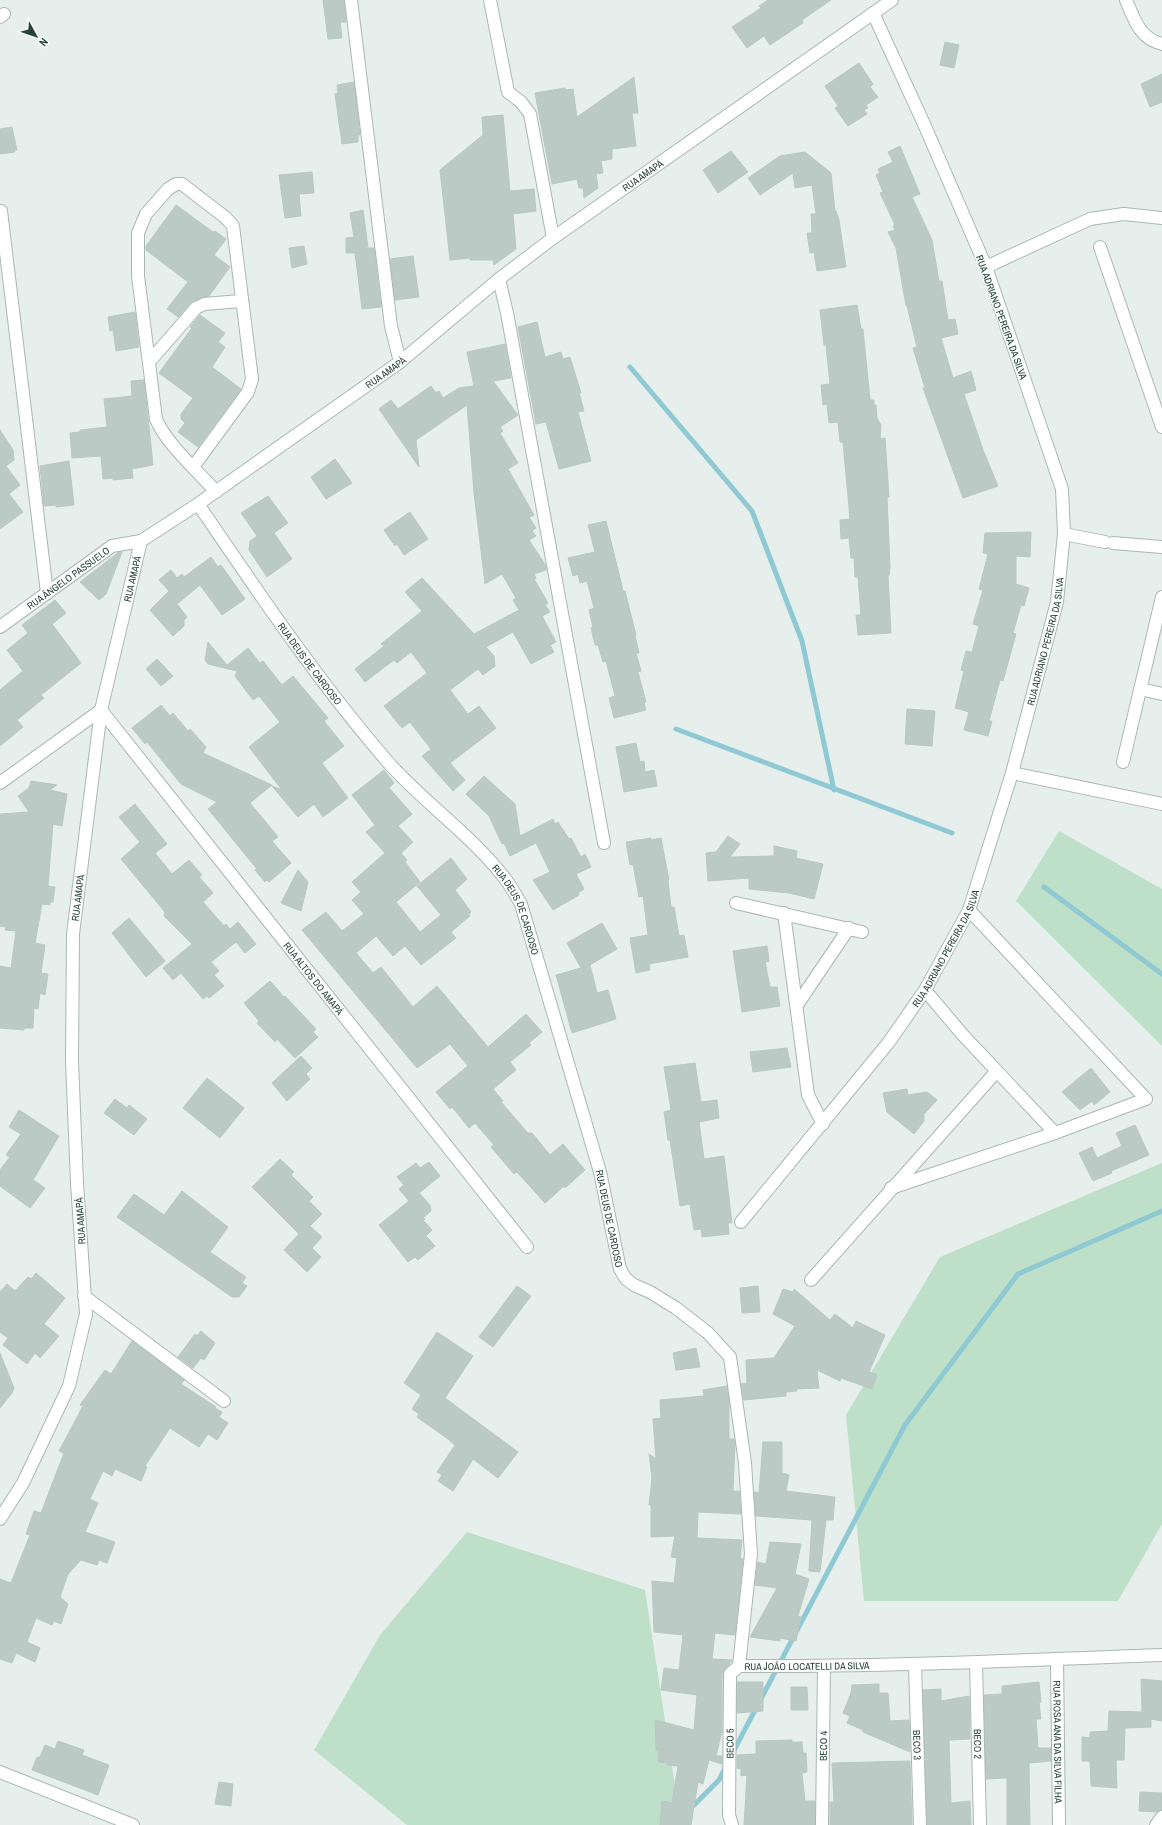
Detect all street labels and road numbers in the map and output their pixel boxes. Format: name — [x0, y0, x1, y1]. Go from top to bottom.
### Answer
street label: RUA AMAPÁ — [620, 157, 666, 194]
street label: RUA ADRIANO PEREIRA DA SILVA — [973, 253, 1030, 382]
street label: RUA AMAPÁ — [363, 353, 409, 391]
street label: RUA ÂNGELO PASSUELO — [24, 544, 112, 612]
street label: RUA AMAPÁ — [121, 554, 144, 603]
street label: RUA ADRIANO PEREIRA DA SILVA — [1024, 576, 1067, 707]
street label: RUA DEUS DE CARDOSO — [275, 620, 345, 708]
street label: RUA DEUS DE CARDOSO — [489, 862, 542, 957]
street label: RUA AMAPÁ — [69, 873, 87, 922]
street label: RUA ADRIANO PEREIRA DA SILVA — [909, 887, 982, 1010]
street label: RUA ALTOS DO AMAPÁ — [280, 939, 347, 1018]
street label: RUA DEUS DE CARDOSO — [593, 1169, 626, 1269]
street label: RUA AMAPÁ — [72, 1197, 89, 1245]
street label: RUA JOÃO LOCATELLI DA SILVA — [744, 1659, 870, 1673]
street label: RUA ROSA ANA DA SILVA FILHA — [1050, 1680, 1065, 1804]
street label: BECO 5 — [723, 1728, 737, 1759]
street label: BECO 2 — [971, 1729, 984, 1760]
street label: BECO 4 — [817, 1730, 830, 1761]
street label: BECO 3 — [910, 1730, 924, 1761]

